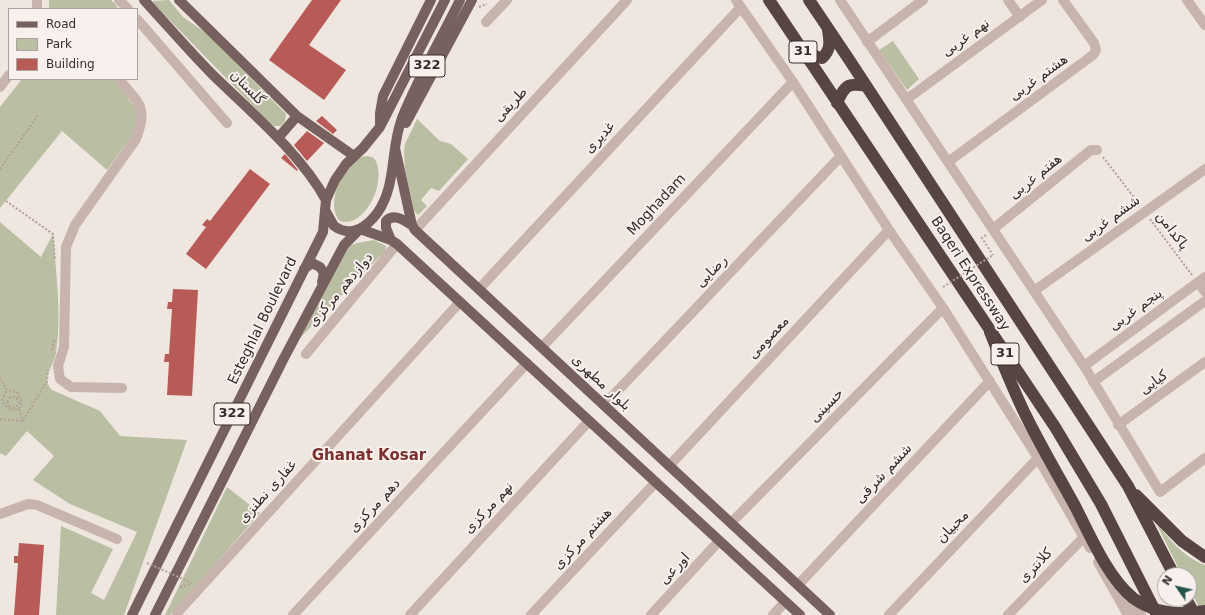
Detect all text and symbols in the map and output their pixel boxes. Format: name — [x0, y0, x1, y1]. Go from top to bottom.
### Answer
legend — [8, 8, 138, 80]
street label: نهم غربی — [939, 15, 993, 61]
text: Road — [46, 17, 76, 31]
text: Park — [46, 37, 72, 51]
road number: 31 — [789, 41, 817, 63]
street label: هشتم غربی — [1006, 51, 1072, 105]
road number: 322 — [409, 55, 445, 77]
text: Building — [46, 57, 95, 71]
street label: گلستان — [226, 67, 268, 109]
street label: طریقی — [491, 84, 531, 126]
street label: غدیری — [581, 119, 619, 157]
street label: هفتم غربی — [1006, 151, 1066, 203]
street label: Moghadam — [624, 171, 690, 239]
street label: ششم غربی — [1078, 192, 1144, 246]
street label: پاکدامن — [1152, 208, 1192, 254]
street label: Baqeri Expressway — [927, 214, 1013, 334]
street label: دوازدهم مرکزی — [305, 250, 377, 330]
street label: رضایی — [693, 252, 731, 292]
street label: Esteghlal Boulevard — [225, 255, 301, 387]
street label: پنجم غربی — [1106, 285, 1166, 335]
street label: معصومی — [745, 313, 793, 363]
road number: 31 — [991, 343, 1019, 365]
street label: بلوار مطهری — [568, 351, 634, 415]
street label: کیایی — [1137, 367, 1171, 399]
street label: حسینی — [806, 385, 848, 427]
road number: 322 — [214, 403, 250, 425]
street label: ششم شرقی — [852, 441, 916, 507]
district label: Ghanat Kosar — [312, 447, 426, 465]
street label: غفاری نطنزی — [235, 457, 301, 527]
street label: دهم مرکزی — [346, 475, 404, 537]
street label: نهم مرکزی — [461, 479, 517, 537]
street label: هشتم مرکزی — [550, 505, 616, 573]
street label: محبیان — [933, 507, 973, 547]
street label: کلانتری — [1015, 545, 1057, 587]
street label: اورعی — [656, 550, 694, 588]
north arrow — [1157, 567, 1197, 607]
text: N — [1159, 573, 1175, 588]

